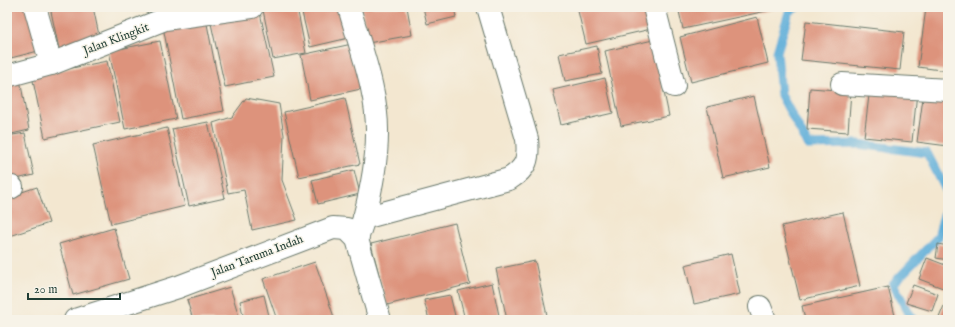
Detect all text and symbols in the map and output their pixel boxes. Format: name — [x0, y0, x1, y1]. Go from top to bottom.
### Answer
street label: Jalan Klingkit — [79, 20, 151, 60]
street label: Jalan Taruma Indah — [207, 231, 306, 282]
scale bar — [28, 275, 120, 301]
text: 20 m — [34, 282, 57, 297]

